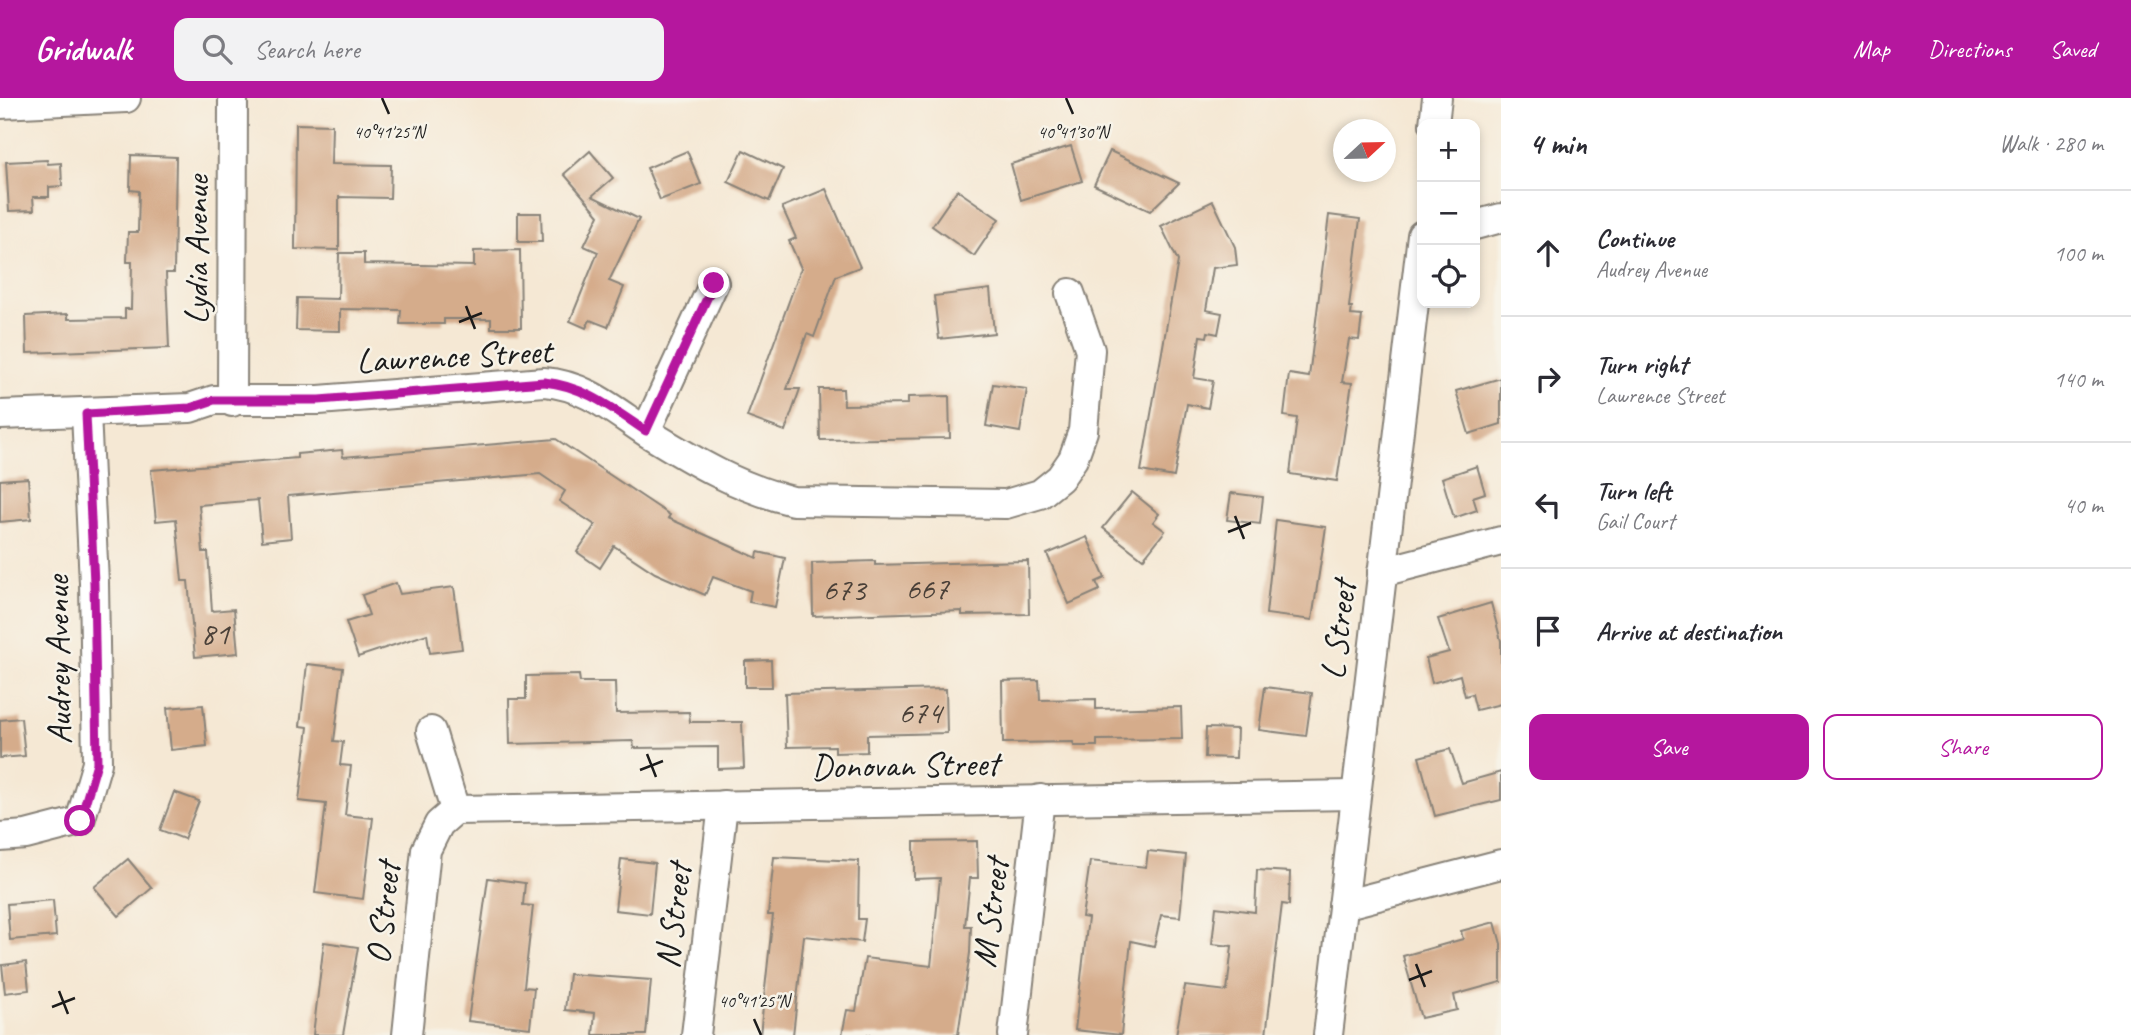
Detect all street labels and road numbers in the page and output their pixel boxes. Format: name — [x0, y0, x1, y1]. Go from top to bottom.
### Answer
street label: Lydia Avenue — [174, 173, 219, 325]
street label: Lawrence Street — [355, 328, 556, 384]
street label: Audrey Avenue — [34, 573, 82, 745]
street label: L Street — [1310, 574, 1367, 682]
street label: Donovan Street — [811, 741, 1003, 789]
street label: M Street — [961, 852, 1020, 970]
street label: O Street — [355, 856, 411, 966]
street label: N Street — [644, 857, 702, 971]

